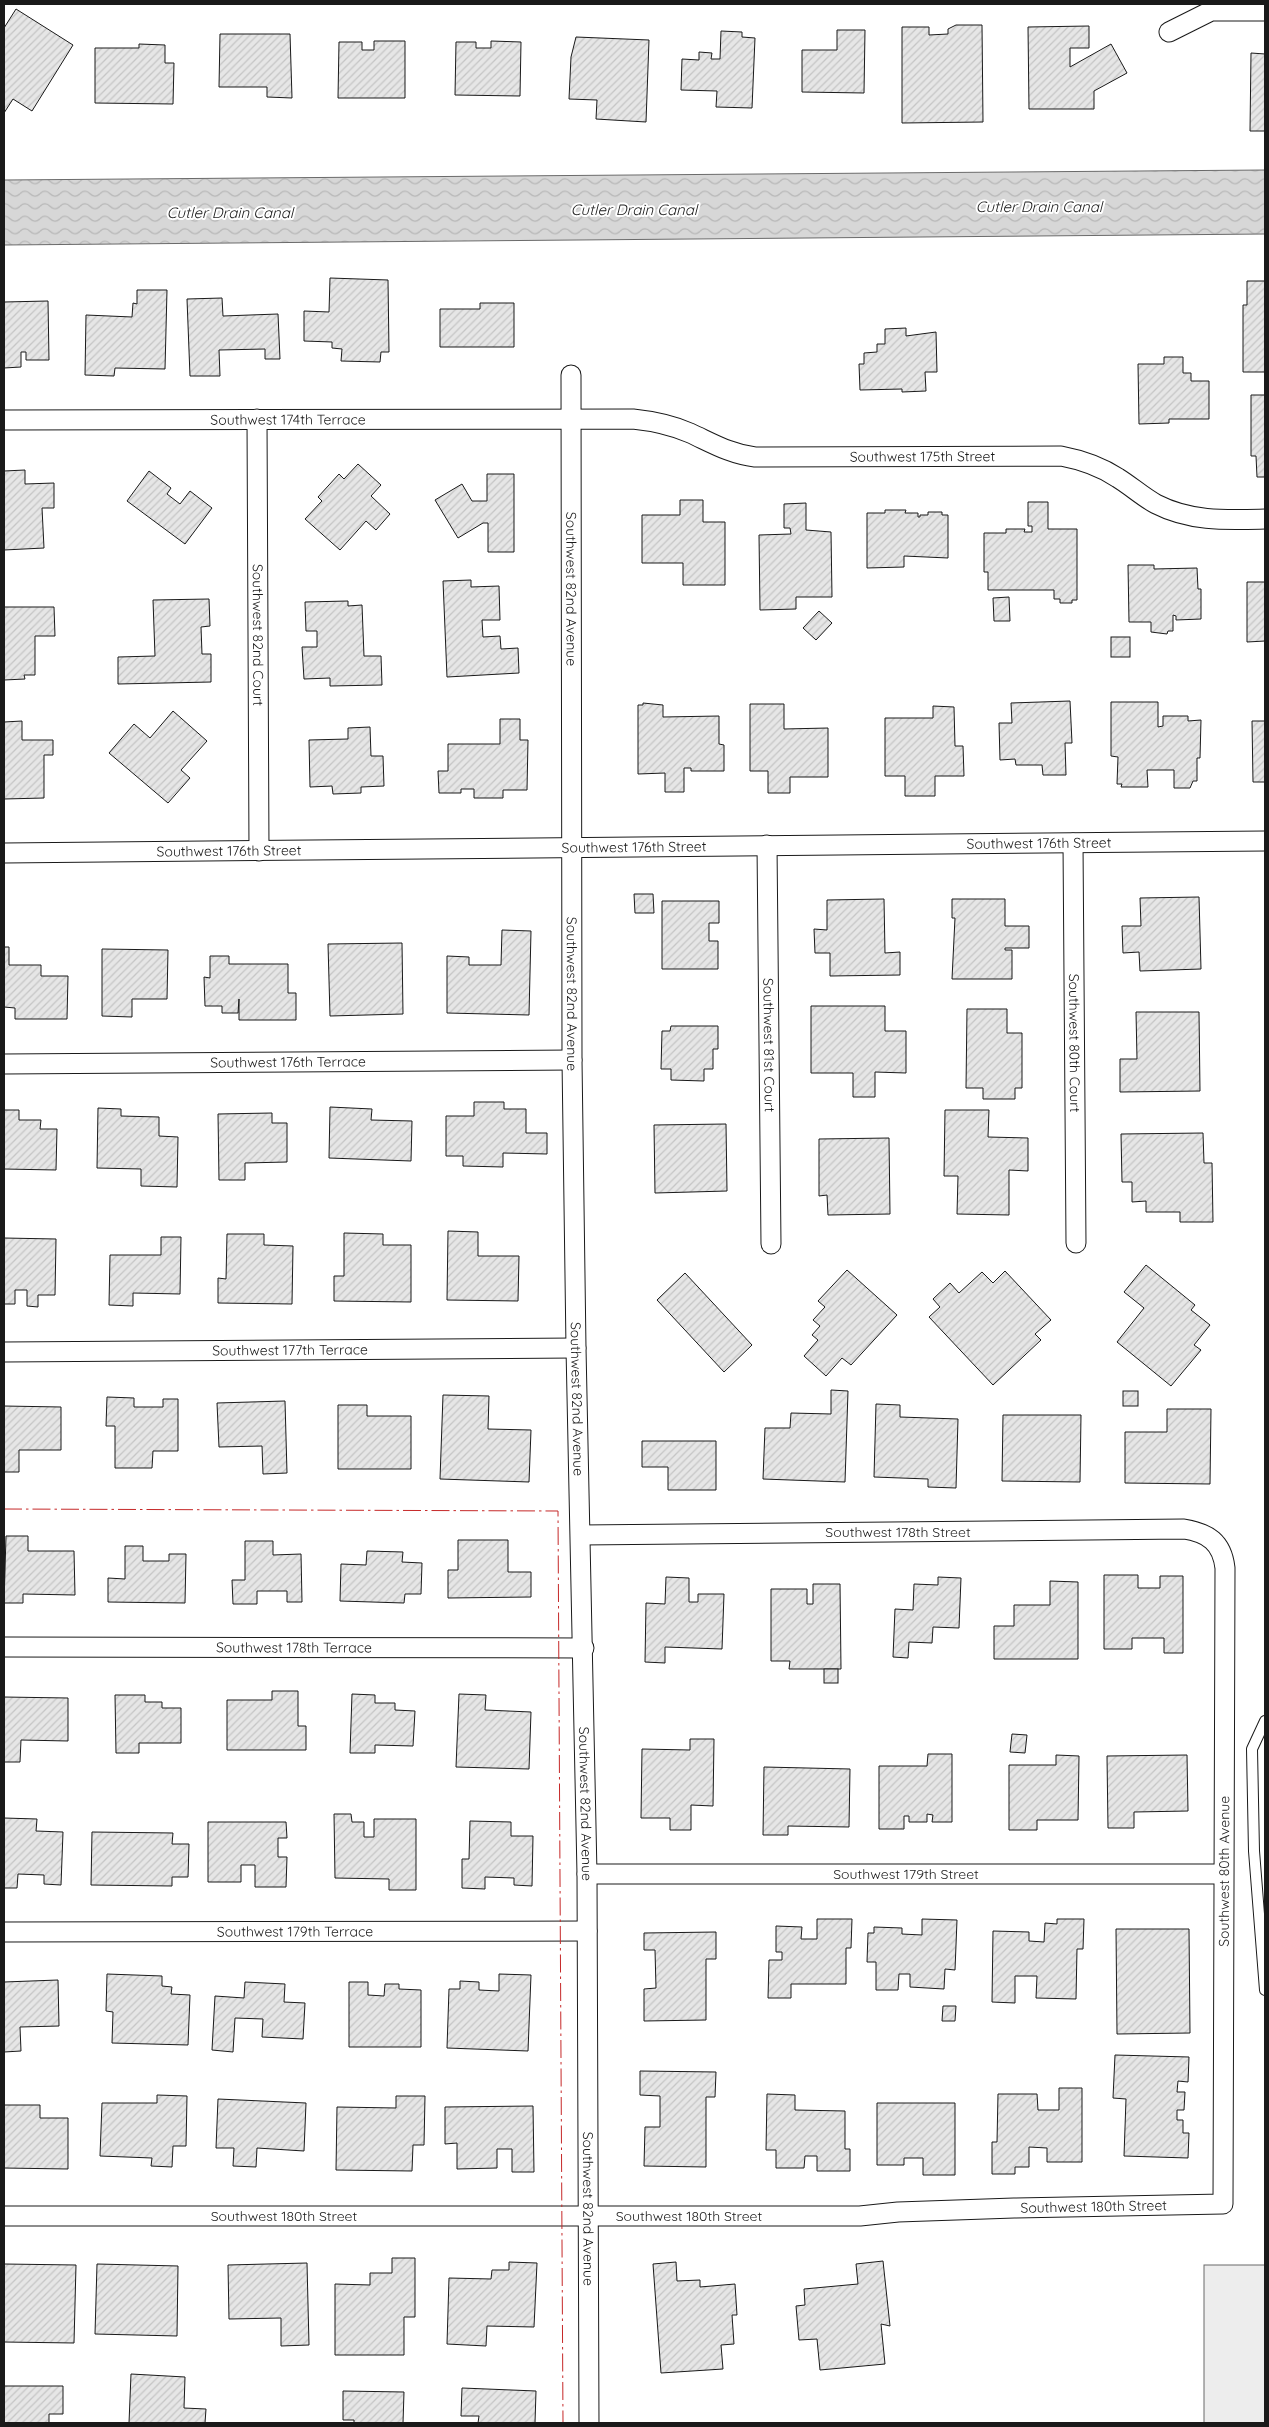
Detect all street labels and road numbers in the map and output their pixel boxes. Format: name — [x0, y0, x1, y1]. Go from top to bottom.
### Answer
street label: Southwest 174th Terrace — [210, 410, 366, 429]
street label: Southwest 175th Street — [850, 447, 995, 466]
street label: Southwest 82nd Avenue — [562, 512, 580, 666]
street label: Southwest 82nd Court — [249, 564, 267, 706]
street label: Southwest 176th Street — [966, 833, 1112, 853]
street label: Southwest 176th Street — [561, 837, 707, 857]
street label: Southwest 176th Street — [156, 841, 302, 861]
street label: Southwest 82nd Avenue — [563, 917, 581, 1071]
street label: Southwest 80th Court — [1065, 974, 1084, 1113]
street label: Southwest 81st Court — [759, 978, 779, 1112]
street label: Southwest 176th Terrace — [210, 1052, 366, 1072]
street label: Southwest 82nd Avenue — [567, 1322, 588, 1476]
street label: Southwest 177th Terrace — [212, 1340, 368, 1360]
street label: Southwest 178th Street — [825, 1523, 971, 1541]
street label: Southwest 178th Terrace — [216, 1638, 372, 1657]
street label: Southwest 82nd Avenue — [575, 1727, 596, 1881]
street label: Southwest 80th Avenue — [1215, 1796, 1233, 1947]
street label: Southwest 179th Street — [833, 1865, 979, 1883]
street label: Southwest 179th Terrace — [217, 1922, 373, 1941]
street label: Southwest 82nd Avenue — [579, 2132, 598, 2286]
street label: Southwest 180th Street — [1020, 2196, 1167, 2217]
street label: Southwest 180th Street — [211, 2207, 358, 2225]
street label: Southwest 180th Street — [616, 2207, 763, 2225]

